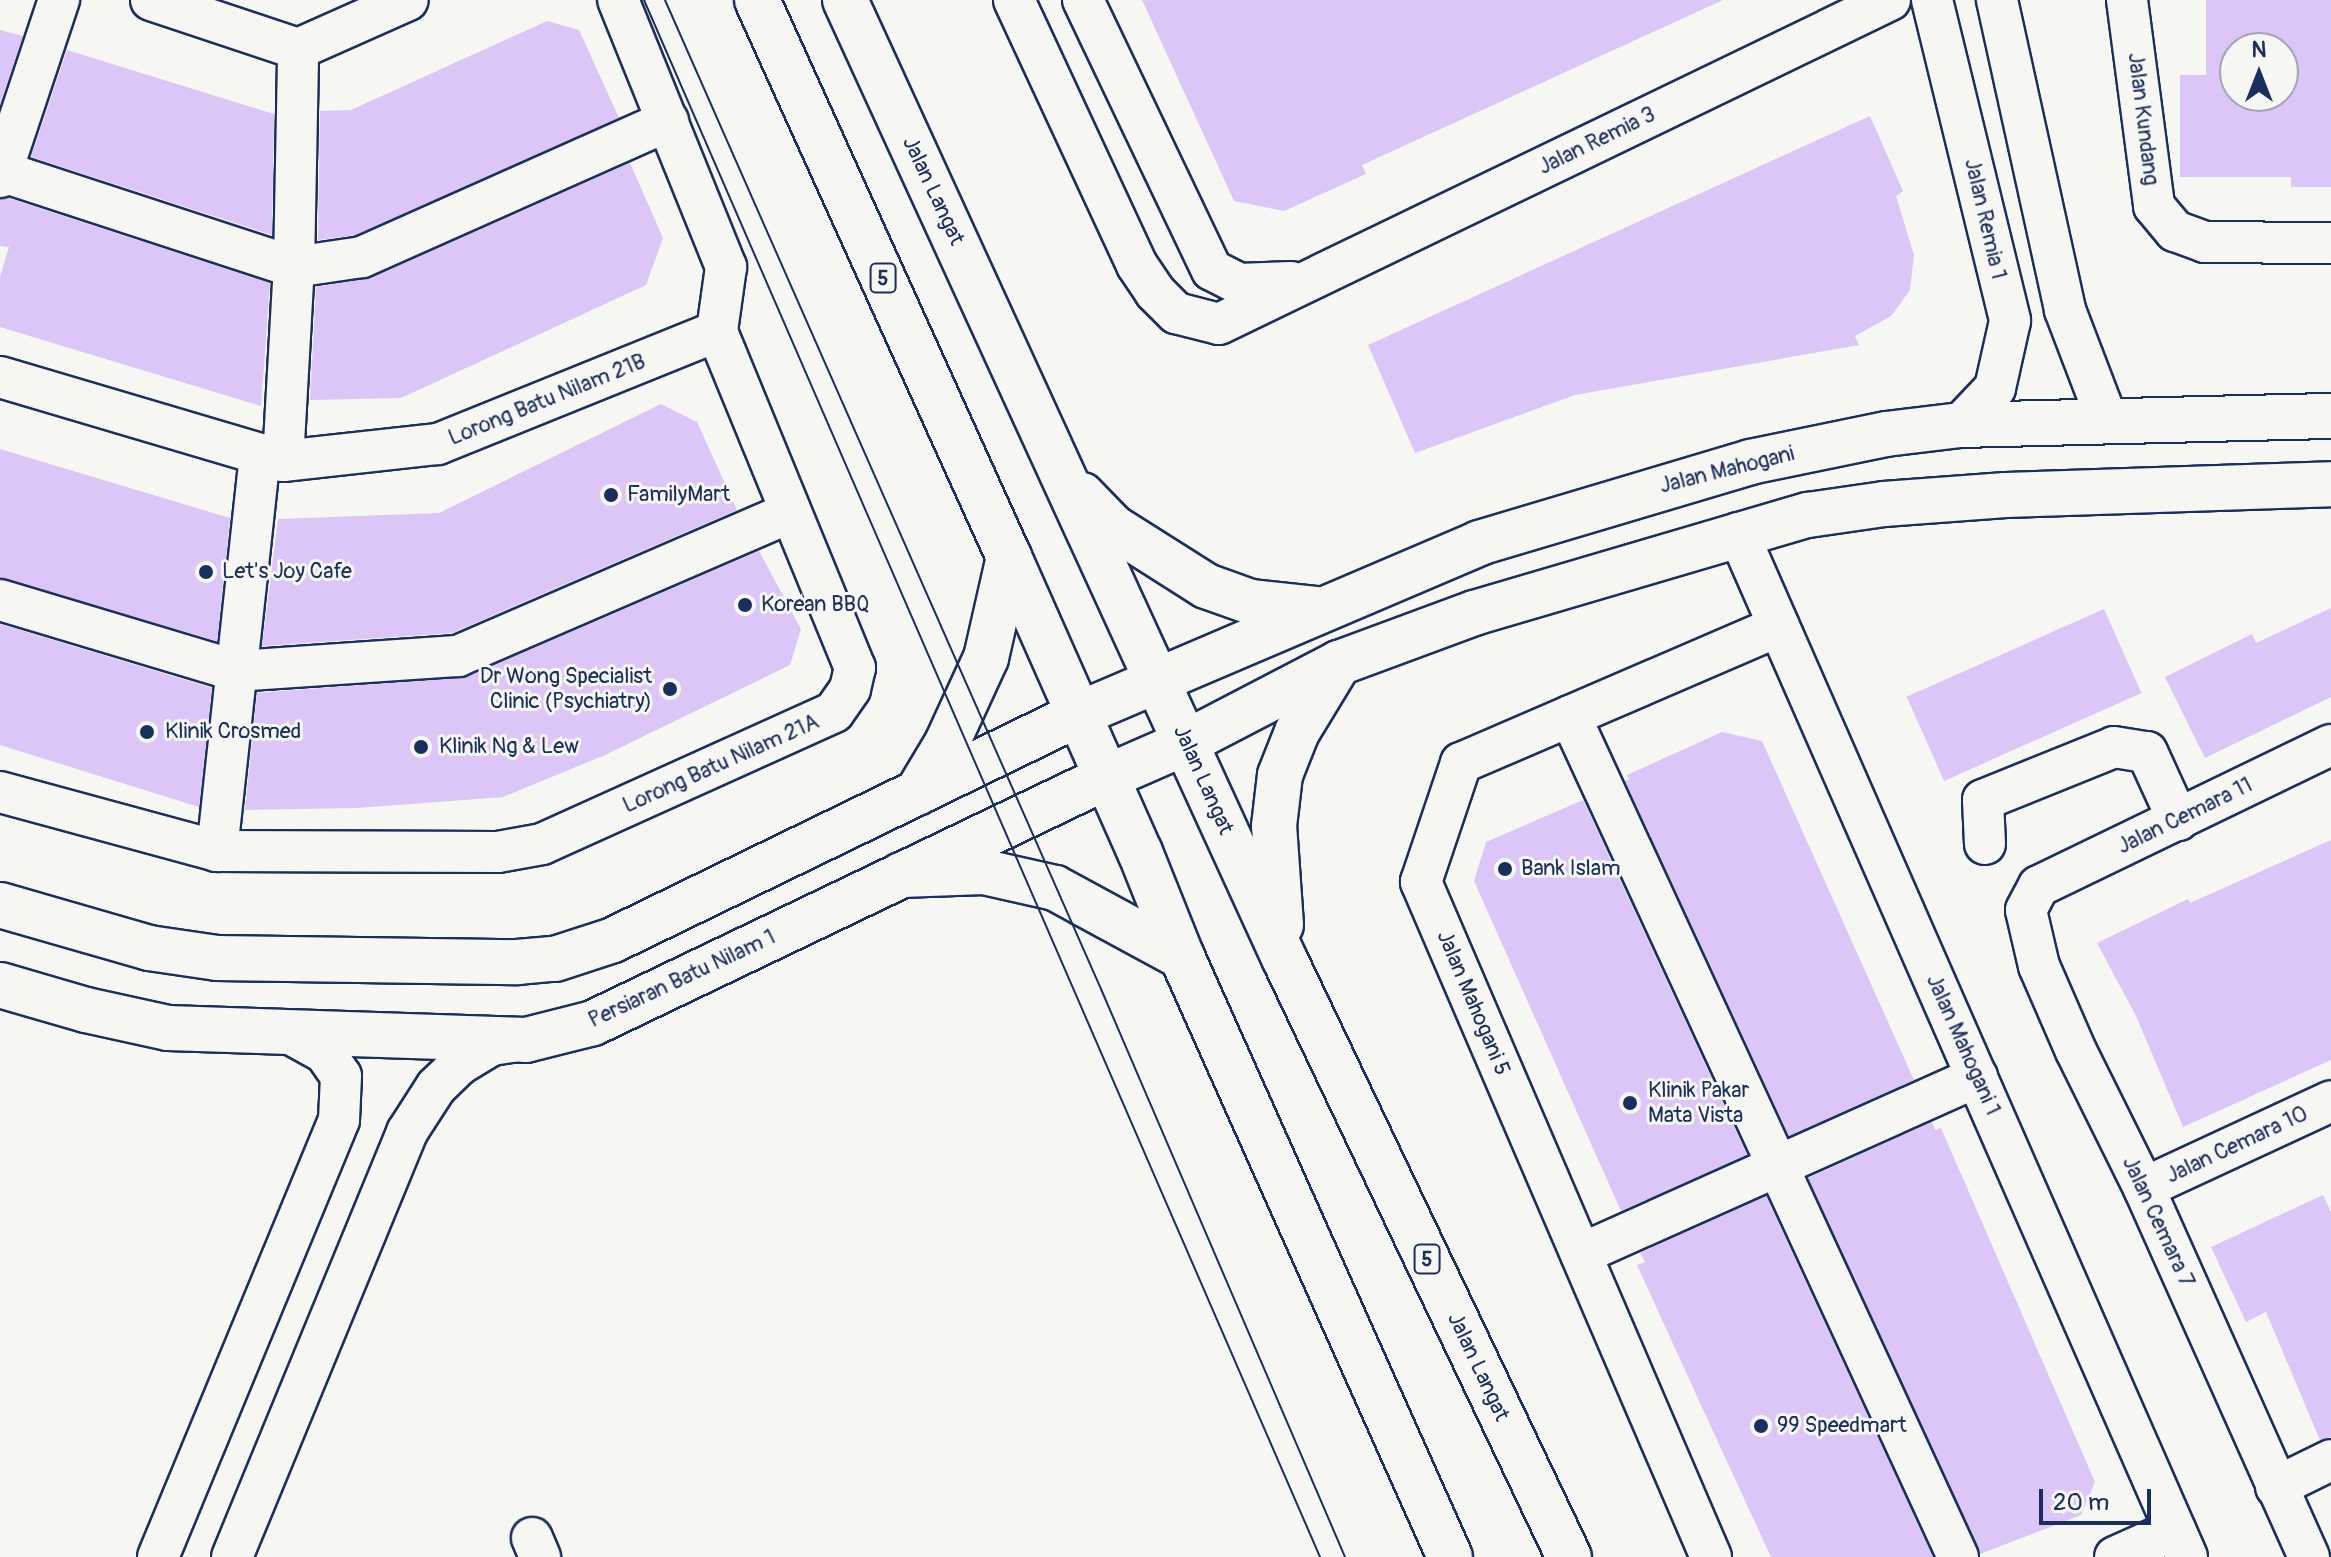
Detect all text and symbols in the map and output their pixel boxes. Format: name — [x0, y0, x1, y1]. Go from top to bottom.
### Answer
north arrow — [2219, 32, 2299, 112]
text: N — [2252, 36, 2266, 64]
street label: Jalan Kundang — [2122, 51, 2164, 187]
street label: Jalan Remia 3 — [1534, 101, 1660, 181]
street label: Jalan Langat — [896, 133, 970, 249]
street label: Jalan Remia 1 — [1958, 156, 2012, 282]
road number: 5 — [869, 262, 897, 294]
street label: Lorong Batu Nilam 21B — [445, 348, 649, 452]
street label: Jalan Mahogani — [1657, 440, 1797, 500]
place label: FamilyMart — [627, 482, 730, 508]
marker: FamilyMart — [602, 486, 620, 504]
place label: Let's Joy Cafe — [222, 559, 352, 585]
marker: Let's Joy Cafe — [197, 563, 215, 581]
place label: Korean BBQ — [761, 592, 869, 618]
marker: Korean BBQ — [736, 596, 754, 614]
place label: Dr Wong Specialist Clinic (Psychiatry) — [480, 663, 652, 714]
marker: Dr Wong Specialist Clinic (Psychiatry) — [659, 678, 681, 700]
street label: Lorong Batu Nilam 21A — [619, 709, 823, 819]
place label: Klinik Crosmed — [165, 719, 301, 745]
marker: Klinik Crosmed — [136, 721, 158, 743]
street label: Jalan Langat — [1167, 721, 1239, 839]
place label: Klinik Ng & Lew — [439, 734, 579, 760]
marker: Klinik Ng & Lew — [410, 736, 432, 758]
street label: Jalan Cemara 11 — [2113, 772, 2257, 860]
place label: Bank Islam — [1521, 856, 1620, 882]
marker: Bank Islam — [1496, 860, 1514, 878]
street label: Persiaran Batu Nilam 1 — [584, 924, 780, 1034]
street label: Jalan Mahogani 5 — [1431, 927, 1515, 1079]
street label: Jalan Mahogani 1 — [1920, 970, 2006, 1120]
place label: Klinik Pakar Mata Vista — [1648, 1077, 1749, 1128]
marker: Klinik Pakar Mata Vista — [1619, 1092, 1641, 1114]
street label: Jalan Cemara 10 — [2162, 1101, 2312, 1189]
street label: Jalan Cemara 7 — [2116, 1152, 2200, 1292]
road number: 5 — [1413, 1243, 1441, 1275]
street label: Jalan Langat — [1441, 1309, 1515, 1425]
place label: 99 Speedmart — [1777, 1413, 1907, 1439]
marker: 99 Speedmart — [1752, 1417, 1770, 1435]
scale bar — [2043, 1473, 2155, 1523]
text: 20 m — [2053, 1488, 2109, 1517]

